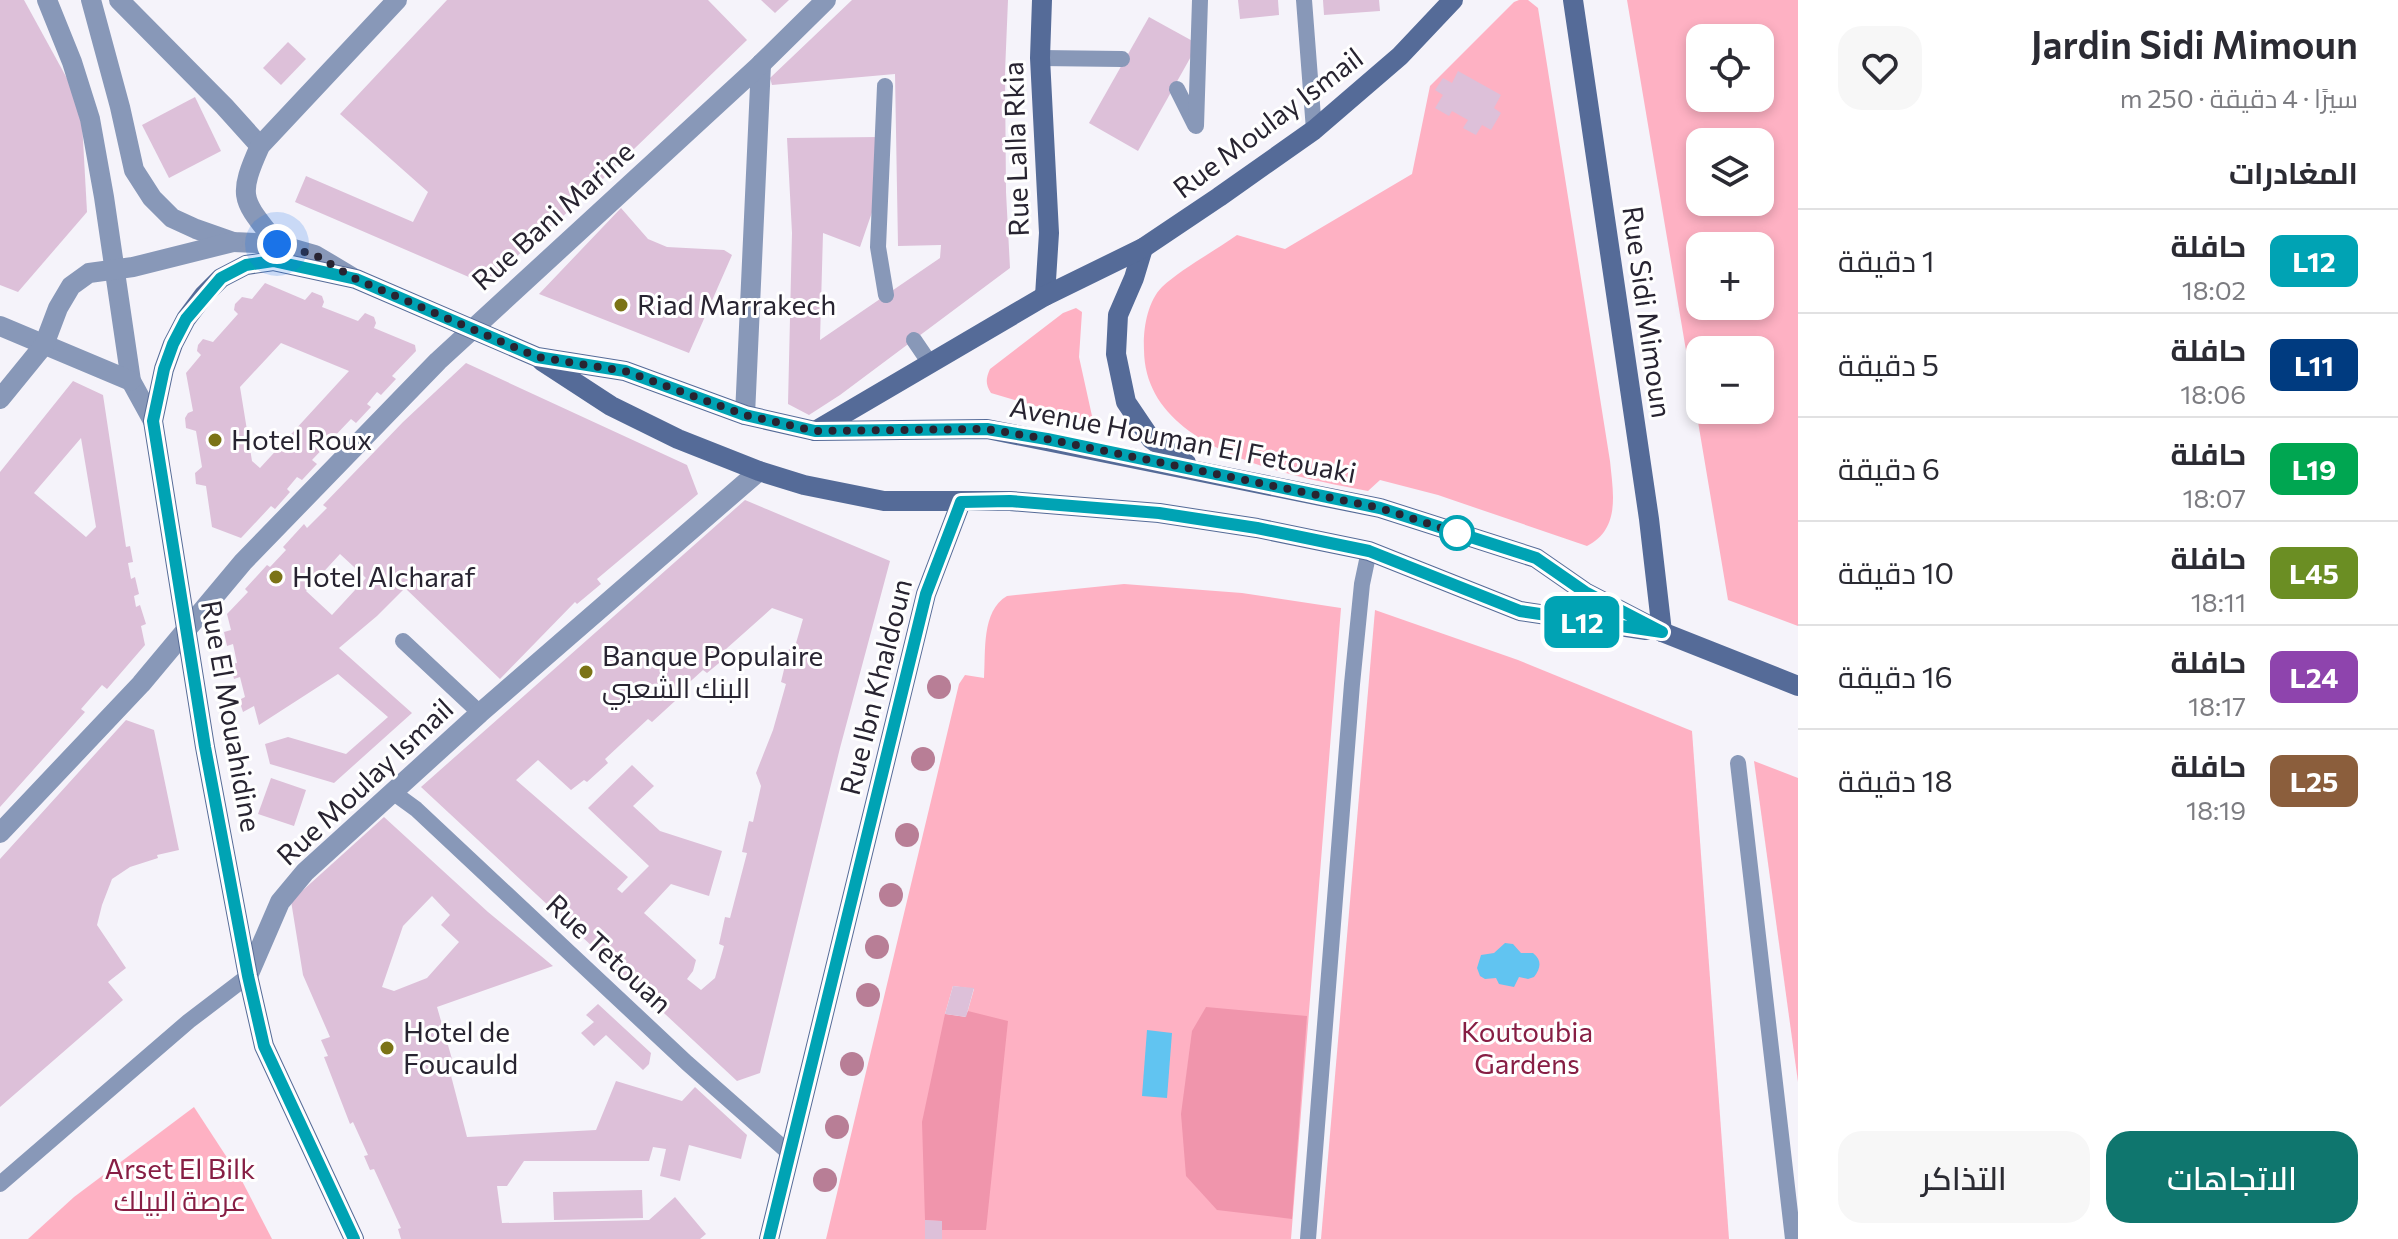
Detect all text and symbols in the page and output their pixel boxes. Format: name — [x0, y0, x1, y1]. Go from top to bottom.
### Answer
text: Jardin Sidi Mimoun — [2031, 20, 2358, 67]
map controls — [1686, 24, 1774, 424]
button: locate — [1686, 24, 1774, 112]
button: heart — [1838, 26, 1922, 110]
street label: Rue Moulay Ismail — [1166, 40, 1369, 205]
street label: Rue Lalla Rkia — [995, 61, 1035, 237]
text: سيرًا · 4 دقيقة · 250 m — [2120, 82, 2358, 113]
button: layers — [1686, 128, 1774, 216]
street label: Rue Bani Marine — [464, 134, 640, 297]
text: المغادرات — [2229, 153, 2358, 190]
street label: Rue Sidi Mimoun — [1616, 204, 1680, 420]
your location — [257, 224, 297, 264]
text: حافلة — [2171, 226, 2246, 263]
button: + — [1686, 232, 1774, 320]
text: 1 دقيقة — [1838, 241, 1935, 278]
text: L12 — [2292, 244, 2336, 278]
text: 18:02 — [2182, 274, 2246, 305]
place label: Riad Marrakech — [637, 287, 836, 321]
marker: Riad Marrakech — [612, 296, 630, 314]
text: حافلة — [2171, 330, 2246, 367]
button: − — [1686, 336, 1774, 424]
text: 5 دقيقة — [1838, 345, 1939, 382]
text: L11 — [2294, 348, 2334, 382]
text: 18:06 — [2180, 378, 2246, 409]
street label: Avenue Houman El Fetouaki — [1007, 389, 1359, 489]
place label: Hotel Roux — [231, 422, 372, 456]
marker: Hotel Roux — [206, 431, 224, 449]
text: حافلة — [2171, 434, 2246, 471]
text: 6 دقيقة — [1838, 449, 1940, 486]
text: L19 — [2292, 452, 2336, 486]
text: 18:07 — [2182, 482, 2246, 513]
unlabelled marker — [1440, 516, 1474, 550]
text: حافلة — [2171, 538, 2246, 575]
text: 10 دقيقة — [1838, 553, 1954, 590]
text: L45 — [2289, 556, 2339, 590]
place label: Hotel Alcharaf — [292, 559, 476, 593]
marker: Hotel Alcharaf — [267, 568, 285, 586]
street label: Rue Ibn Khaldoun — [832, 575, 918, 798]
text: 18:11 — [2191, 586, 2246, 617]
line badge: L12 — [1536, 596, 1628, 648]
street label: Rue El Mouahidine — [195, 597, 269, 834]
text: L12 — [1560, 605, 1604, 639]
place label: Banque Populaire البنك الشعبي — [602, 638, 823, 710]
text: حافلة — [2171, 642, 2246, 679]
text: 16 دقيقة — [1838, 657, 1953, 694]
text: L24 — [2290, 660, 2338, 694]
marker: Banque Populaire البنك الشعبي — [577, 663, 595, 681]
text: 18:17 — [2188, 690, 2246, 721]
street label: Rue Moulay Ismail — [269, 691, 460, 872]
text: حافلة — [2171, 746, 2246, 783]
text: 18 دقيقة — [1838, 761, 1953, 798]
text: L25 — [2290, 764, 2338, 798]
text: 18:19 — [2186, 794, 2246, 825]
street label: Rue Tetouan — [540, 887, 679, 1020]
place label: Hotel de Foucauld — [403, 1014, 518, 1080]
park label: Koutoubia Gardens — [1461, 1014, 1593, 1080]
marker: Hotel de Foucauld — [378, 1039, 396, 1057]
button: التذاكر — [1838, 1131, 2090, 1223]
button: الاتجاهات — [2106, 1131, 2358, 1223]
park label: Arset El Bilk عرصة البيلك — [105, 1151, 255, 1217]

